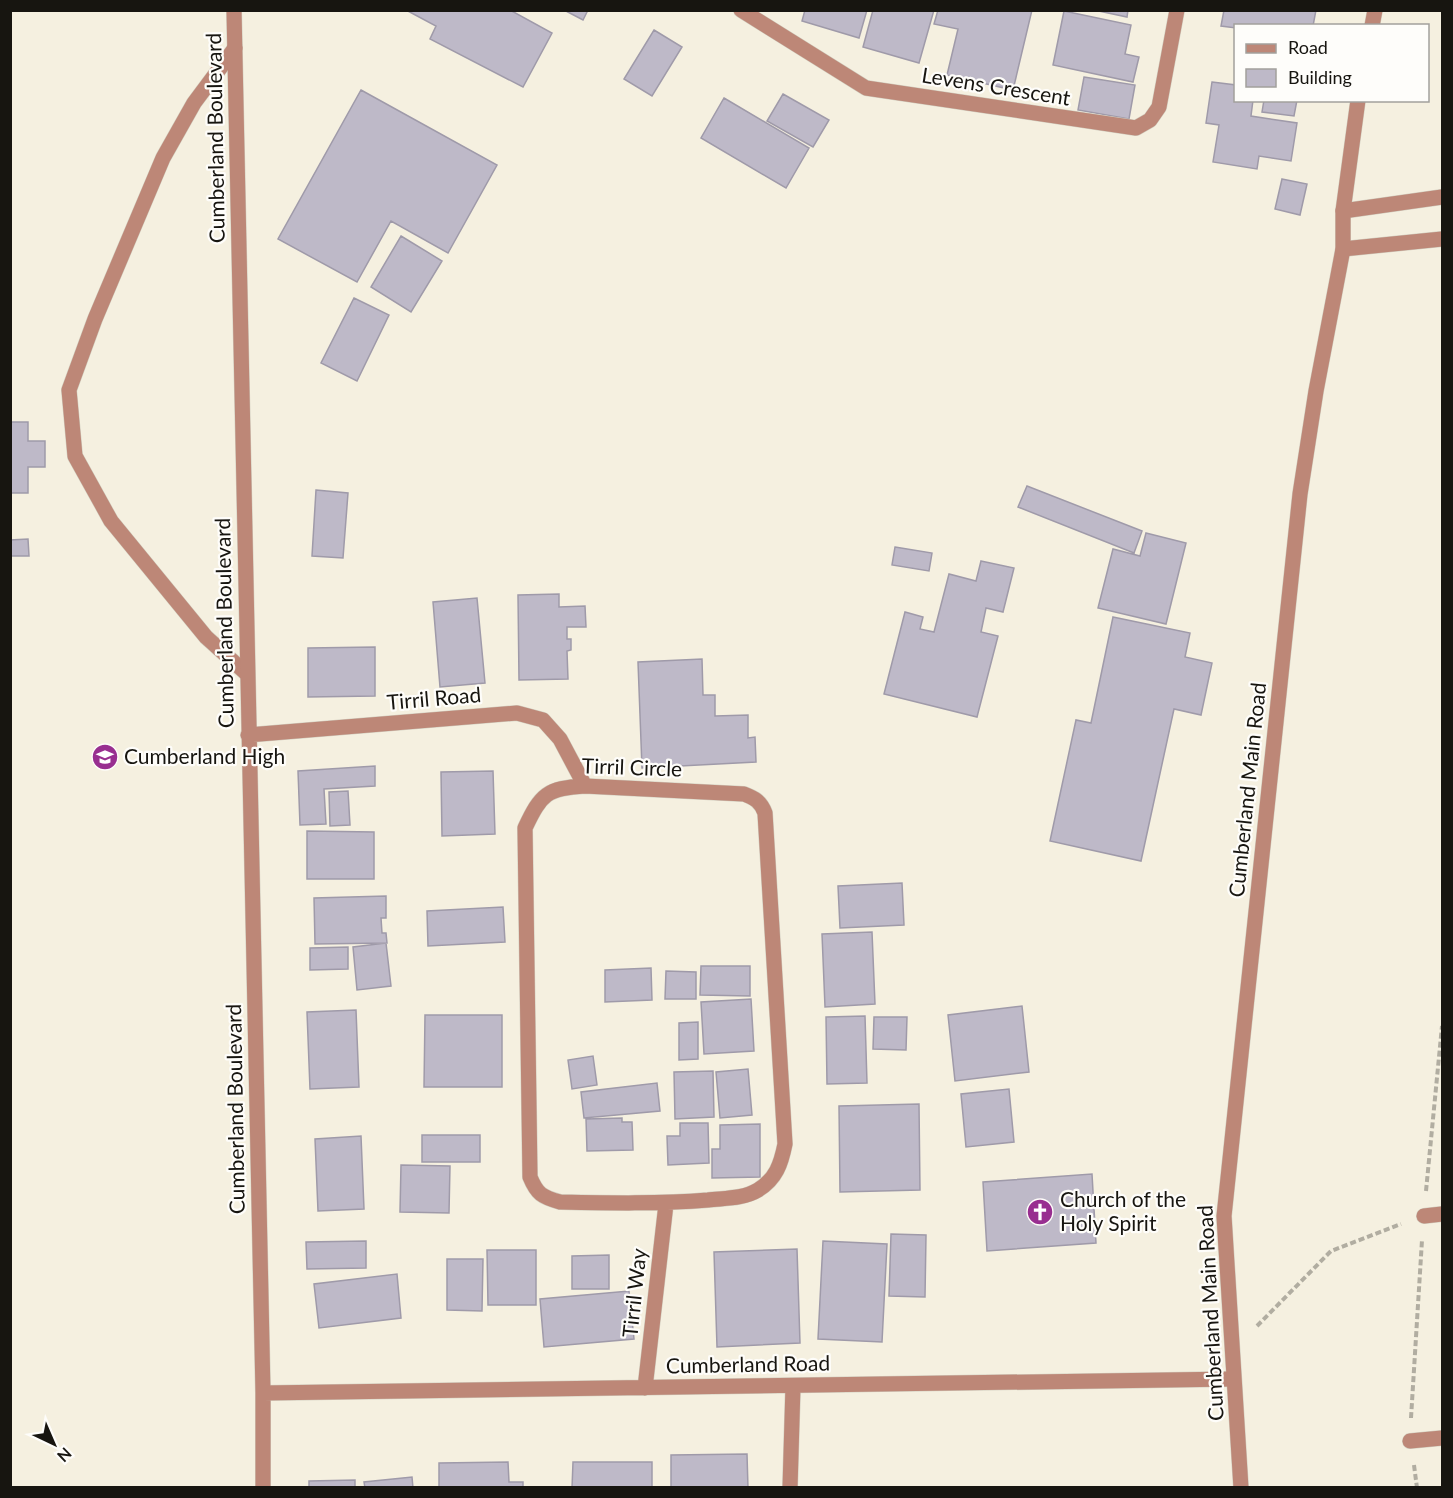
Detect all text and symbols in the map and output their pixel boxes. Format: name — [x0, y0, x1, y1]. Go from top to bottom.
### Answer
legend — [1234, 24, 1429, 102]
street label: Cumberland Boulevard — [200, 33, 229, 243]
text: Road — [1288, 36, 1328, 58]
street label: Levens Crescent — [920, 61, 1073, 110]
text: Building — [1288, 66, 1352, 88]
street label: Cumberland Boulevard — [209, 518, 238, 728]
street label: Tirril Road — [386, 681, 482, 714]
street label: Cumberland Main Road — [1223, 681, 1270, 899]
school or university icon: Cumberland High — [90, 742, 120, 772]
place label: Cumberland High — [124, 743, 285, 768]
street label: Tirril Circle — [581, 752, 683, 781]
street label: Cumberland Boulevard — [220, 1004, 249, 1214]
place label: Church of the Holy Spirit — [1060, 1186, 1186, 1235]
church icon: Church of the Holy Spirit — [1025, 1197, 1055, 1227]
street label: Cumberland Main Road — [1191, 1205, 1228, 1422]
street label: Tirril Way — [616, 1247, 651, 1339]
street label: Cumberland Road — [666, 1350, 830, 1377]
north arrow — [24, 1414, 84, 1474]
text: N — [54, 1444, 76, 1466]

